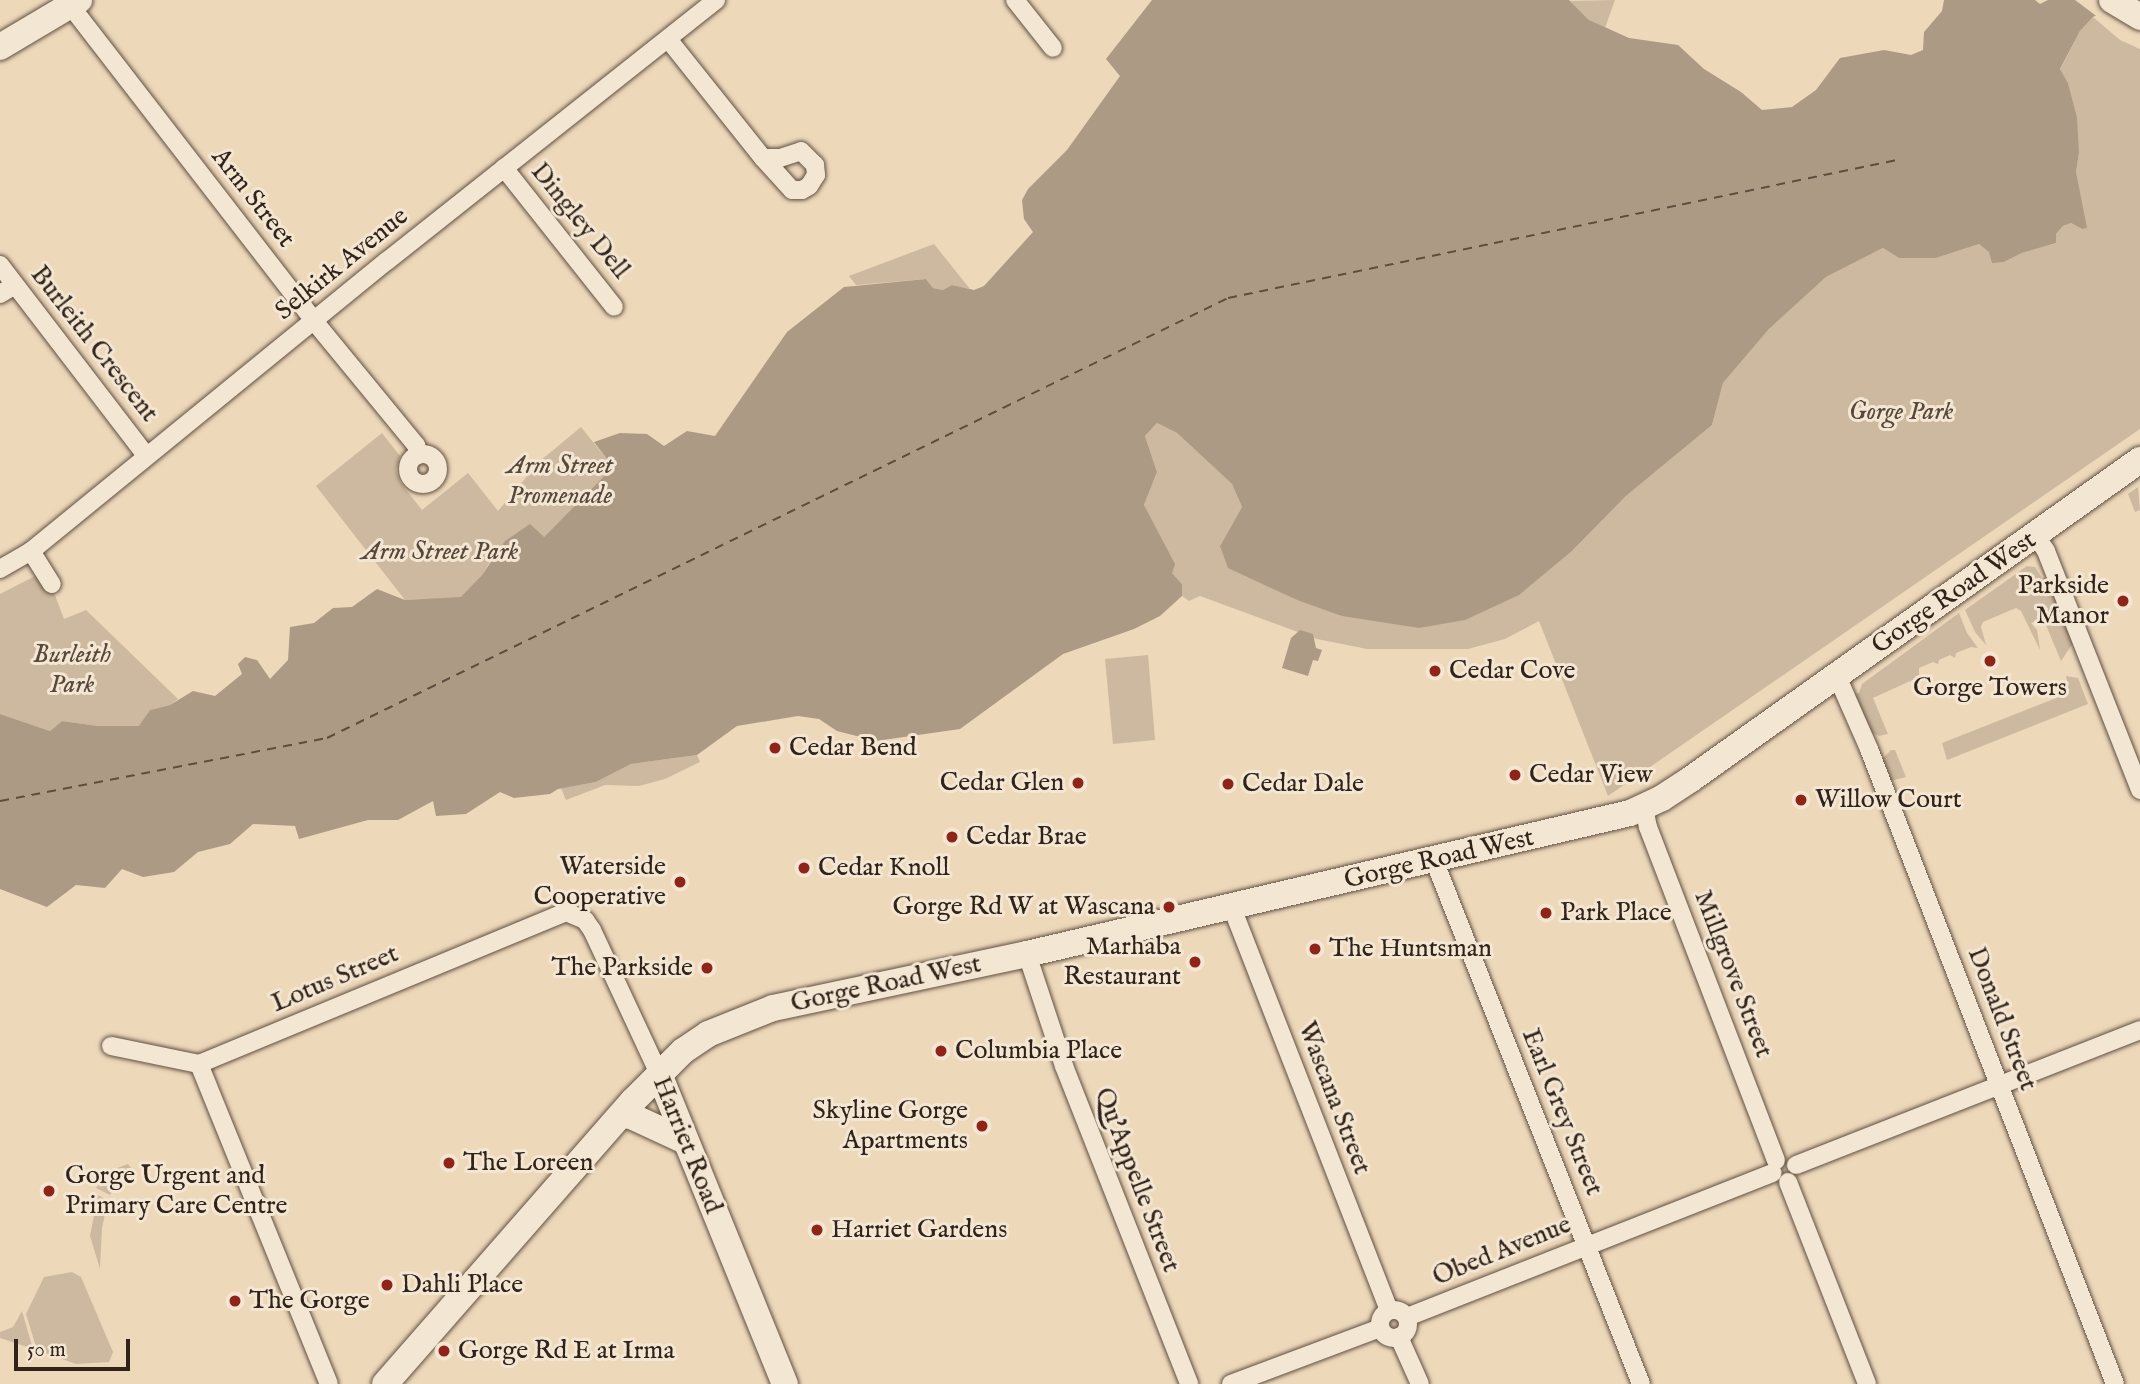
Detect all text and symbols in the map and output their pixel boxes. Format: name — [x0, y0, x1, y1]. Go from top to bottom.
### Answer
street label: Arm Street — [205, 142, 301, 254]
street label: Dingley Dell — [524, 157, 636, 285]
street label: Selkirk Avenue — [269, 201, 415, 327]
street label: Burleith Crescent — [23, 260, 165, 428]
park label: Gorge Park — [1848, 396, 1954, 428]
park label: Arm Street Promenade — [507, 450, 613, 512]
street label: Gorge Road West — [1866, 525, 2042, 661]
park label: Arm Street Park — [362, 536, 518, 568]
place label: Parkside Manor — [2018, 570, 2109, 632]
marker: Parkside Manor — [2115, 593, 2131, 609]
park label: Burleith Park — [33, 639, 111, 700]
marker: Gorge Towers — [1982, 653, 1998, 669]
place label: Cedar Cove — [1449, 655, 1576, 687]
marker: Cedar Cove — [1427, 663, 1443, 679]
place label: Gorge Towers — [1913, 672, 2067, 704]
place label: Cedar Bend — [789, 732, 917, 764]
marker: Cedar Bend — [767, 740, 783, 756]
place label: Cedar View — [1529, 759, 1653, 791]
place label: Cedar Glen — [940, 767, 1064, 799]
marker: Cedar View — [1507, 767, 1523, 783]
place label: Cedar Dale — [1242, 768, 1364, 800]
marker: Cedar Glen — [1070, 775, 1086, 791]
marker: Cedar Dale — [1220, 776, 1236, 792]
place label: Willow Court — [1815, 784, 1962, 816]
marker: Willow Court — [1793, 792, 1809, 808]
place label: Cedar Brae — [966, 821, 1087, 853]
street label: Gorge Road West — [1341, 822, 1537, 896]
marker: Cedar Brae — [944, 829, 960, 845]
place label: Waterside Cooperative — [534, 851, 666, 912]
place label: Cedar Knoll — [818, 852, 950, 884]
marker: Cedar Knoll — [796, 860, 812, 876]
marker: Waterside Cooperative — [672, 874, 688, 890]
street label: Millgrove Street — [1687, 886, 1779, 1062]
place label: Gorge Rd W at Wascana — [893, 891, 1155, 923]
place label: Park Place — [1560, 897, 1672, 929]
marker: Gorge Rd W at Wascana — [1161, 899, 1177, 915]
marker: Park Place — [1538, 905, 1554, 921]
place label: Marhaba Restaurant — [1063, 931, 1181, 992]
place label: The Huntsman — [1329, 933, 1492, 965]
street label: Lotus Street — [267, 938, 403, 1020]
marker: The Huntsman — [1307, 941, 1323, 957]
street label: Donald Street — [1960, 943, 2044, 1095]
street label: Gorge Road West — [788, 949, 984, 1019]
place label: The Parkside — [551, 952, 693, 984]
marker: Marhaba Restaurant — [1187, 954, 1203, 970]
marker: The Parkside — [699, 960, 715, 976]
street label: Wascana Street — [1291, 1017, 1377, 1179]
street label: Earl Grey Street — [1514, 1024, 1610, 1200]
place label: Columbia Place — [955, 1035, 1122, 1067]
marker: Columbia Place — [933, 1043, 949, 1059]
street label: Harriet Road — [645, 1072, 729, 1218]
street label: Qu'Appelle Street — [1088, 1083, 1186, 1277]
place label: Skyline Gorge Apartments — [812, 1095, 968, 1156]
marker: Skyline Gorge Apartments — [974, 1118, 990, 1134]
place label: The Loreen — [463, 1147, 593, 1179]
marker: The Loreen — [441, 1155, 457, 1171]
place label: Gorge Urgent and Primary Care Centre — [65, 1160, 288, 1222]
marker: Gorge Urgent and Primary Care Centre — [39, 1181, 59, 1201]
street label: Obed Avenue — [1428, 1209, 1576, 1293]
place label: Harriet Gardens — [831, 1214, 1007, 1246]
marker: Harriet Gardens — [809, 1222, 825, 1238]
place label: Dahli Place — [401, 1269, 523, 1301]
marker: Dahli Place — [379, 1277, 395, 1293]
place label: The Gorge — [249, 1285, 370, 1317]
marker: The Gorge — [227, 1293, 243, 1309]
scale bar — [18, 1324, 133, 1368]
place label: Gorge Rd E at Irma — [458, 1335, 675, 1367]
text: 50 m — [27, 1337, 66, 1364]
marker: Gorge Rd E at Irma — [436, 1343, 452, 1359]

